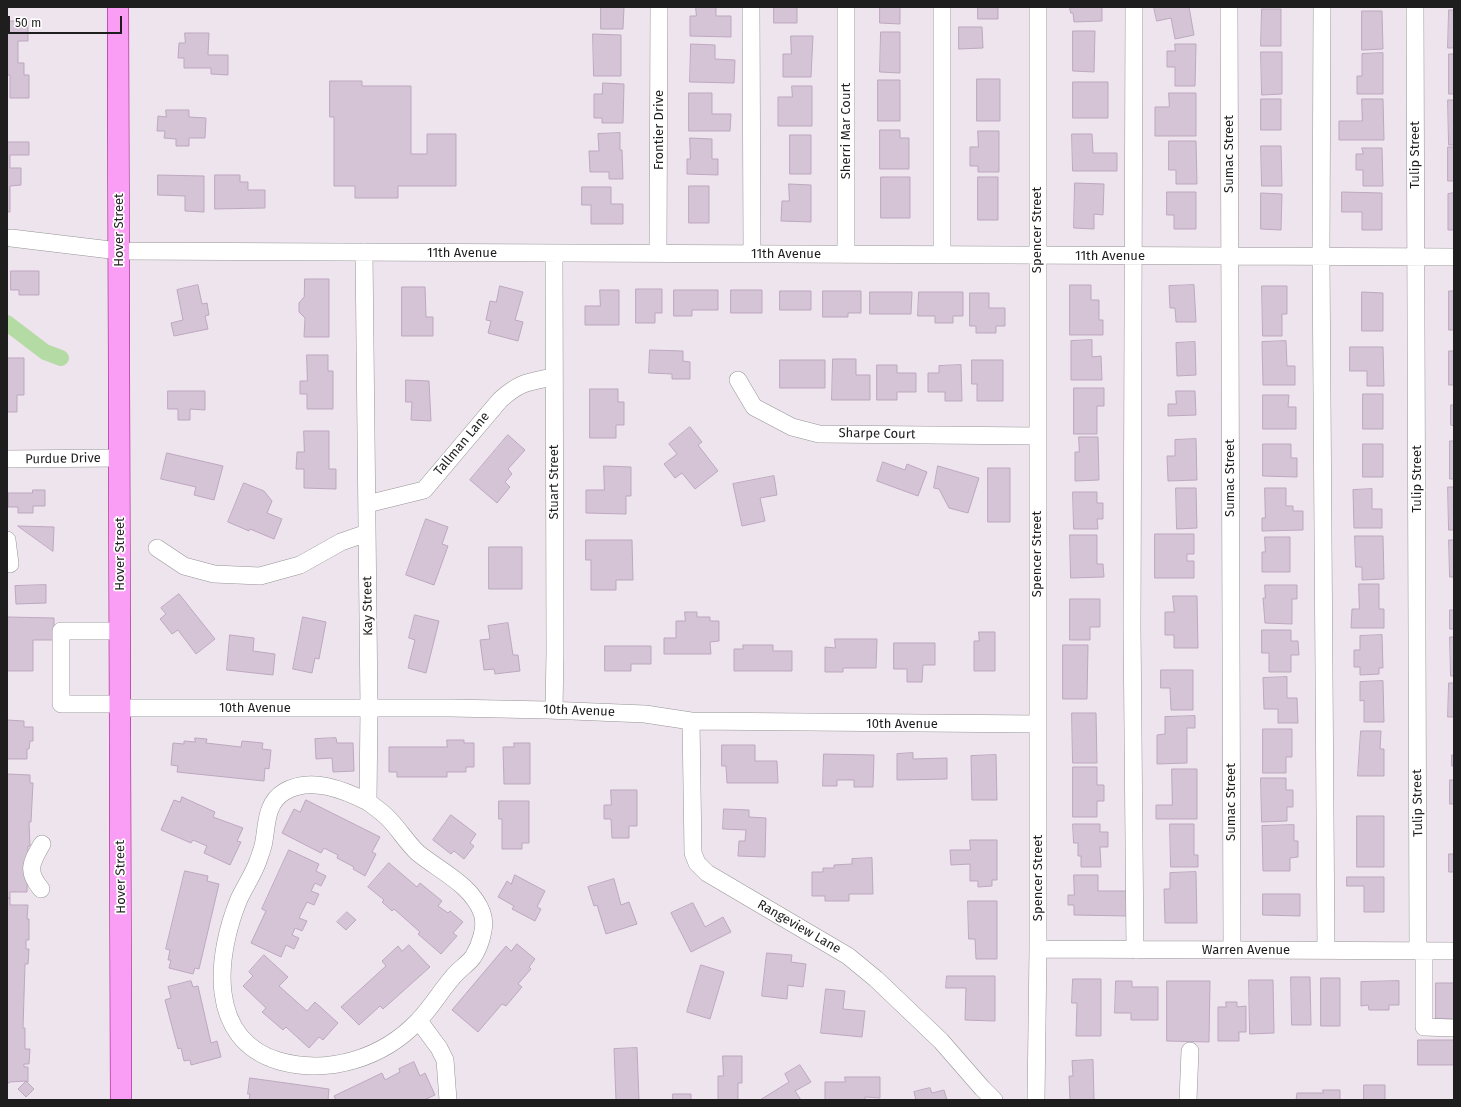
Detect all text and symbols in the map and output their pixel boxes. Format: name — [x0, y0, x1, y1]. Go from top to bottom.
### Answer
scale bar — [10, 8, 124, 34]
text: 50 m — [15, 16, 41, 30]
street label: Sherri Mar Court — [838, 83, 854, 179]
street label: Frontier Drive — [651, 90, 667, 170]
street label: Sumac Street — [1221, 115, 1237, 193]
street label: Tulip Street — [1407, 121, 1423, 189]
street label: Spencer Street — [1029, 187, 1045, 273]
street label: Hover Street — [111, 193, 127, 267]
street label: 11th Avenue — [427, 245, 497, 261]
street label: 11th Avenue — [751, 246, 821, 262]
street label: 11th Avenue — [1075, 248, 1145, 264]
street label: Tallman Lane — [431, 409, 493, 479]
street label: Sharpe Court — [838, 426, 916, 442]
street label: Sumac Street — [1222, 439, 1238, 517]
street label: Stuart Street — [546, 445, 562, 519]
street label: Tulip Street — [1409, 445, 1425, 513]
street label: Purdue Drive — [25, 451, 101, 467]
street label: Spencer Street — [1029, 511, 1045, 597]
street label: Hover Street — [112, 517, 128, 591]
street label: Kay Street — [360, 576, 376, 636]
street label: 10th Avenue — [219, 700, 291, 716]
street label: 10th Avenue — [543, 702, 615, 720]
street label: 10th Avenue — [866, 716, 938, 732]
street label: Sumac Street — [1223, 763, 1239, 841]
street label: Tulip Street — [1410, 769, 1426, 837]
street label: Spencer Street — [1030, 835, 1046, 921]
street label: Hover Street — [113, 840, 129, 914]
street label: Rangeview Lane — [754, 897, 844, 957]
street label: Warren Avenue — [1202, 942, 1290, 958]

